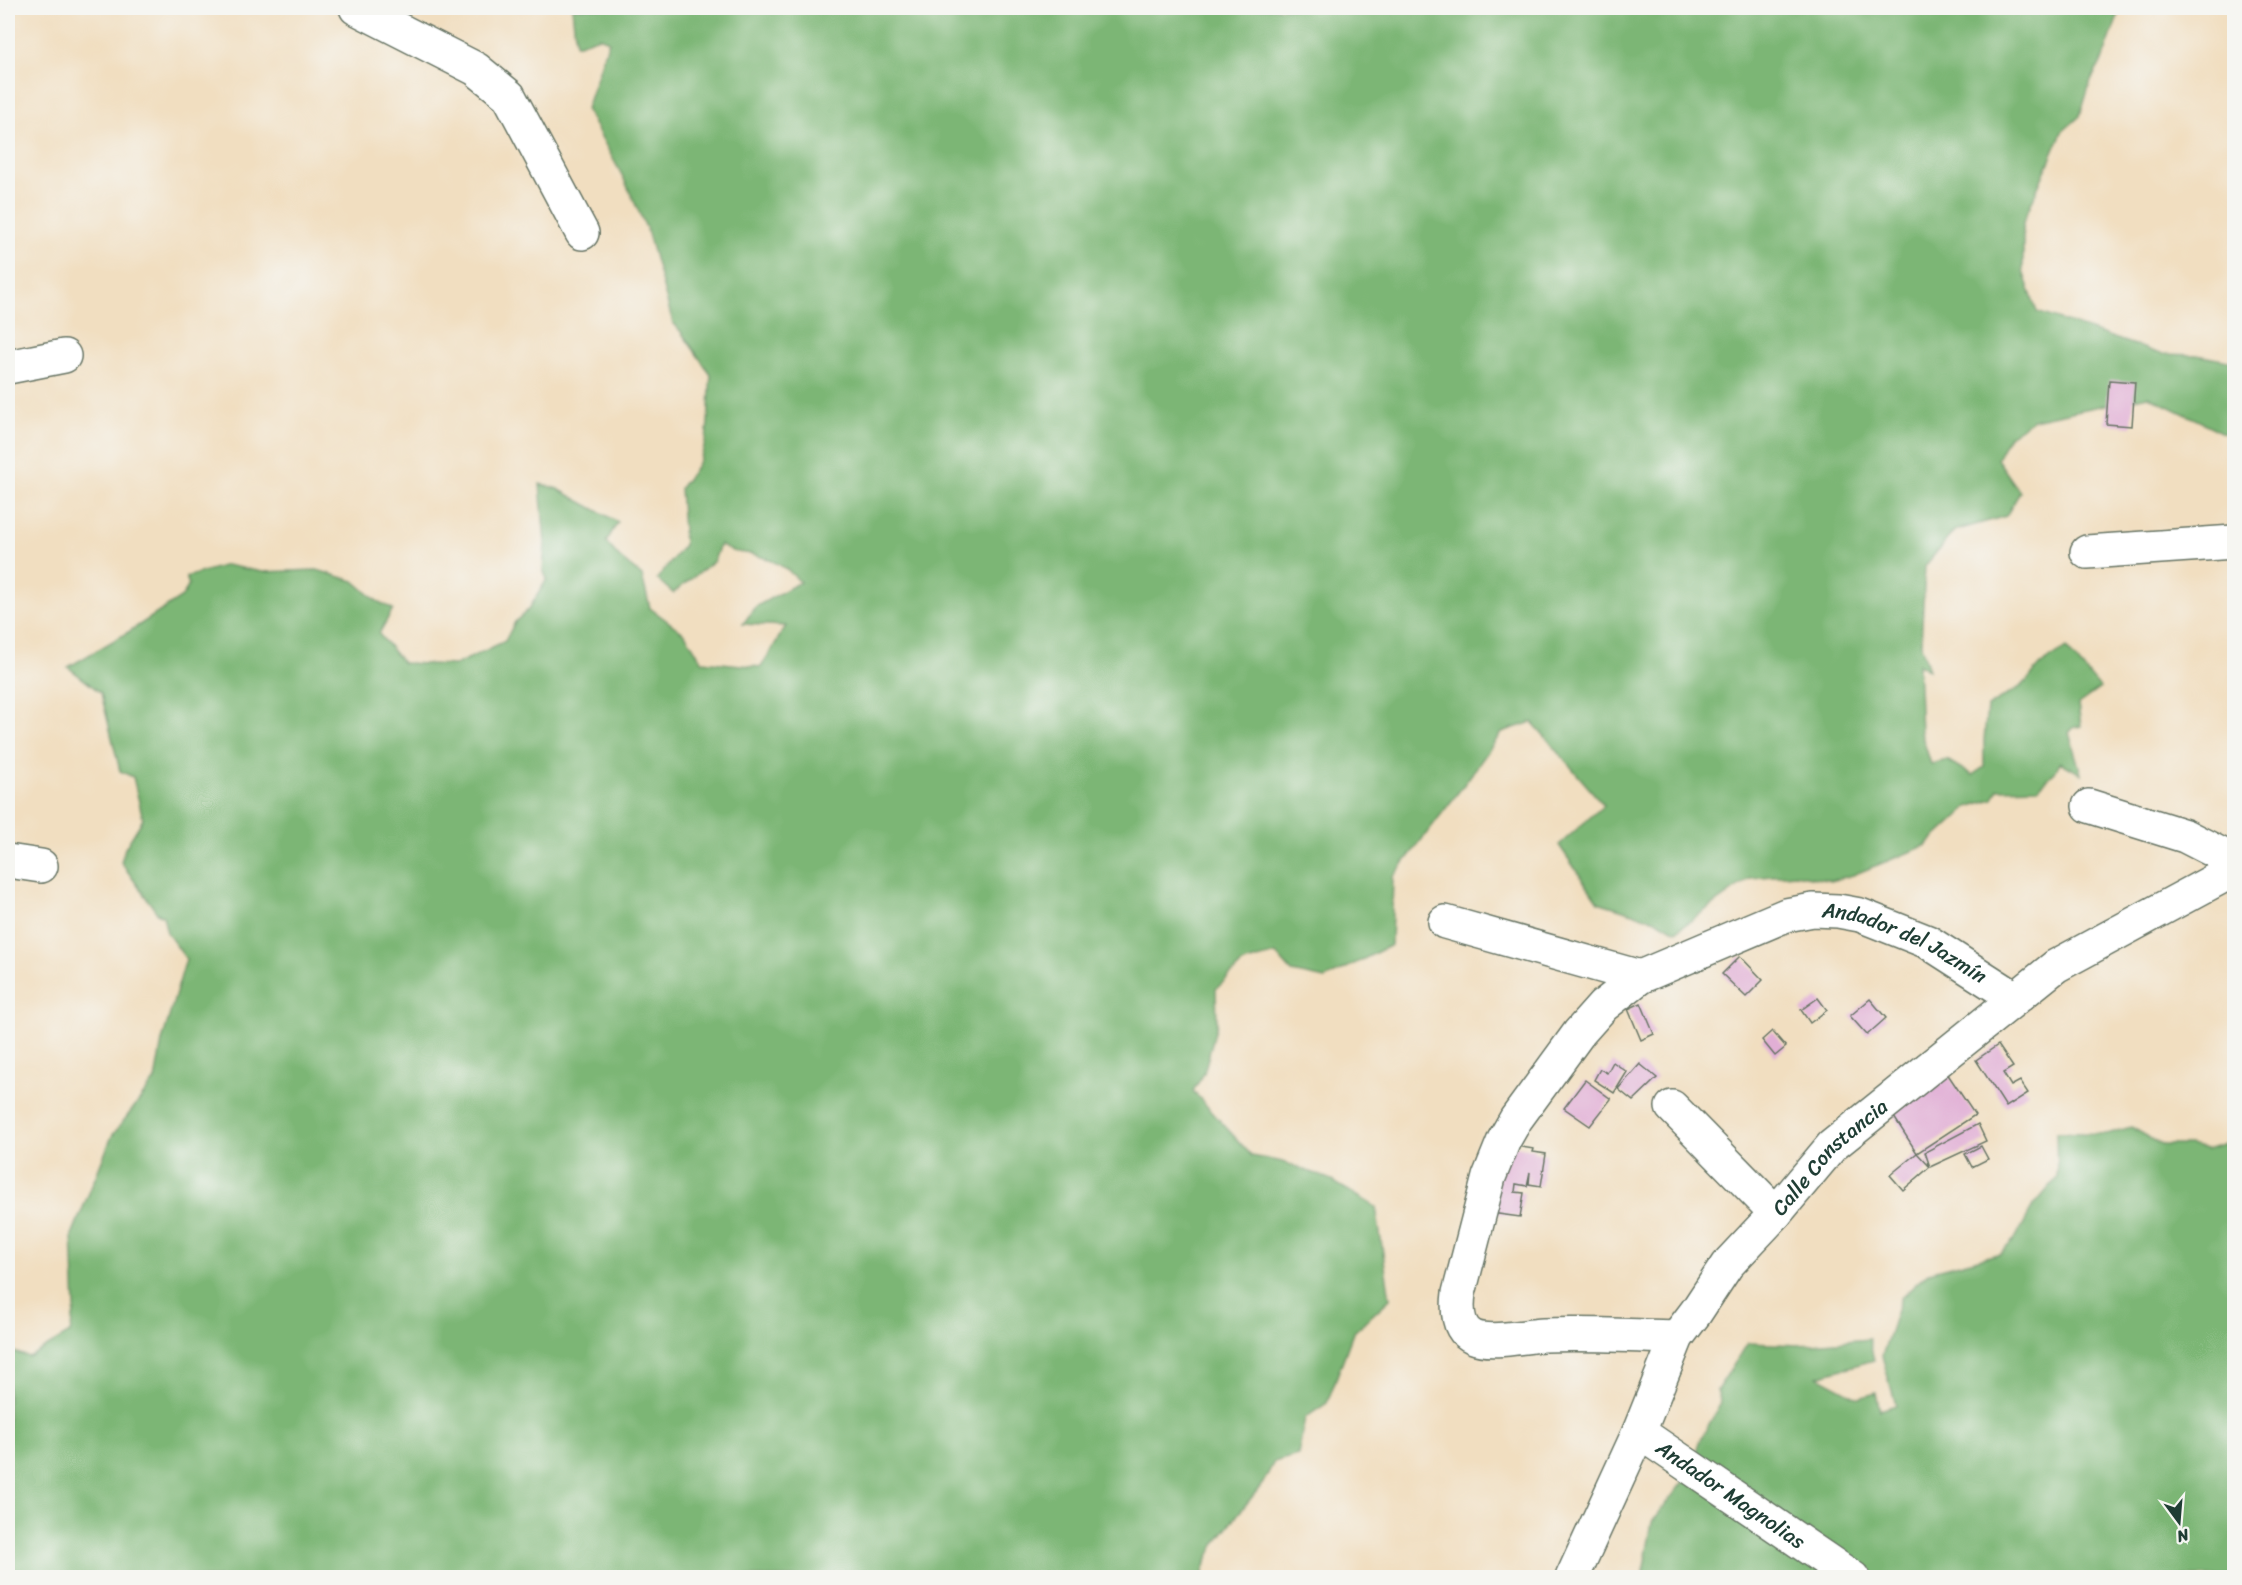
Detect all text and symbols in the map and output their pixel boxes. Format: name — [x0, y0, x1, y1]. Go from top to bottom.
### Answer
street label: Andador del Jazmín — [1820, 891, 1995, 995]
street label: Calle Constancia — [1762, 1088, 1897, 1225]
street label: Andador Magnolias — [1647, 1429, 1814, 1560]
north arrow — [2149, 1492, 2209, 1552]
text: N — [2173, 1520, 2193, 1552]

